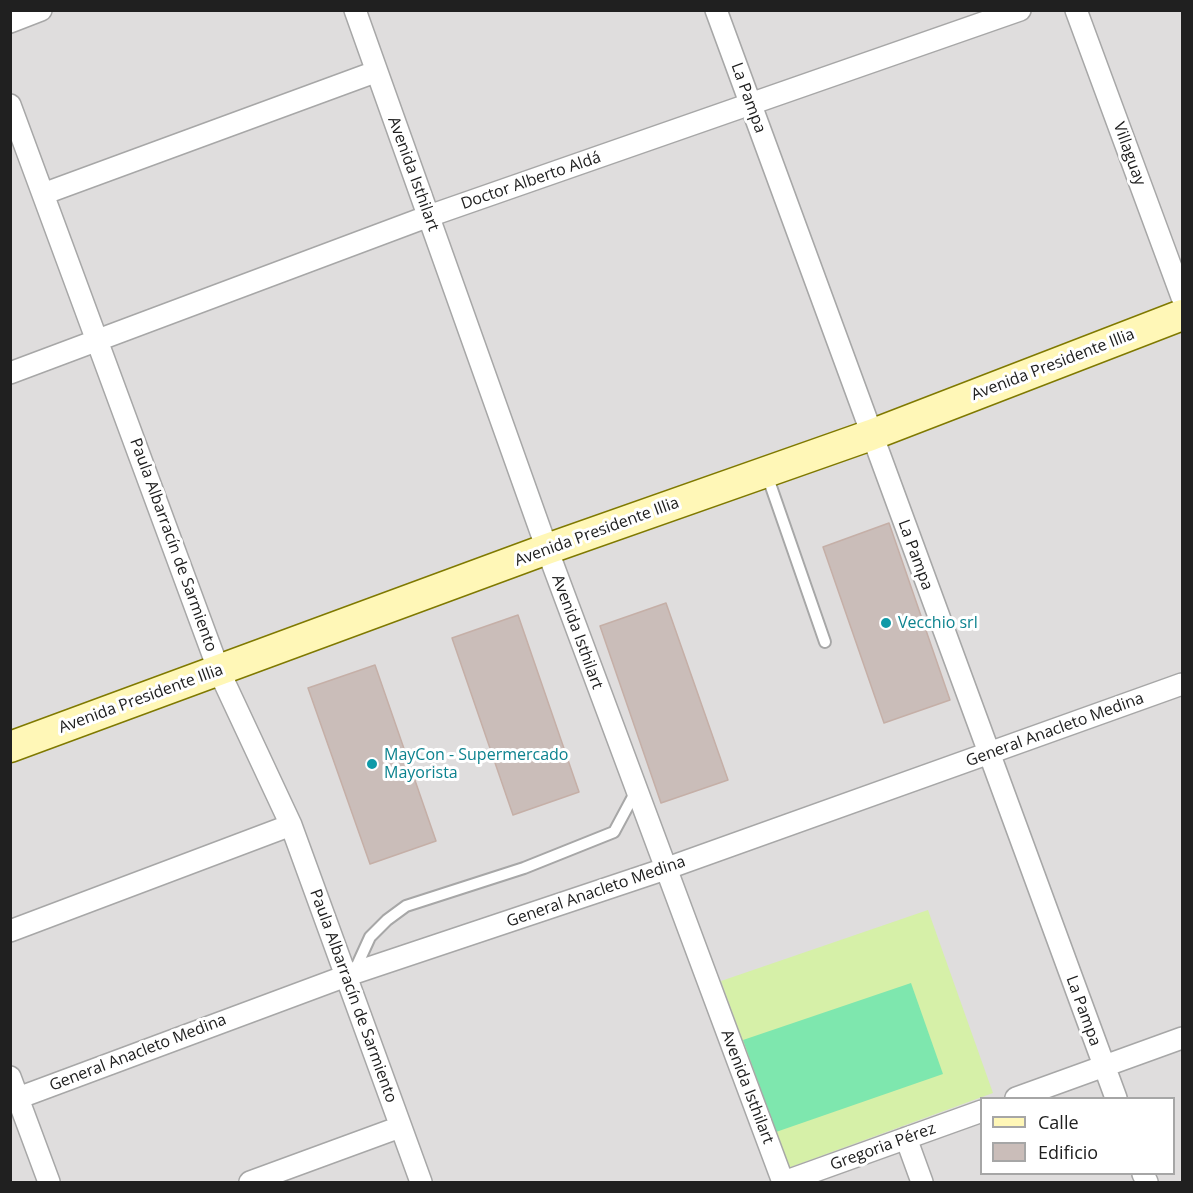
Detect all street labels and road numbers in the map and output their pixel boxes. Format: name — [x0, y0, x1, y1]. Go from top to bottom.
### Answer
street label: La Pampa — [726, 60, 770, 136]
street label: Avenida Isthilart — [383, 114, 443, 234]
street label: Villaguay — [1109, 120, 1149, 188]
street label: Doctor Alberto Aldá — [459, 148, 603, 214]
street label: Avenida Presidente Illia — [969, 325, 1137, 405]
street label: Paula Albarracín de Sarmiento — [125, 436, 221, 654]
street label: Avenida Presidente Illia — [512, 493, 682, 571]
street label: La Pampa — [893, 517, 937, 593]
street label: Avenida Isthilart — [547, 572, 607, 692]
street label: Avenida Presidente Illia — [56, 660, 226, 738]
street label: General Anacleto Medina — [963, 689, 1147, 771]
street label: General Anacleto Medina — [504, 852, 688, 932]
street label: Paula Albarracín de Sarmiento — [305, 887, 401, 1105]
street label: La Pampa — [1061, 973, 1105, 1049]
street label: General Anacleto Medina — [47, 1010, 229, 1096]
street label: Avenida Isthilart — [716, 1027, 778, 1147]
street label: Gregoria Pérez — [828, 1119, 938, 1175]

